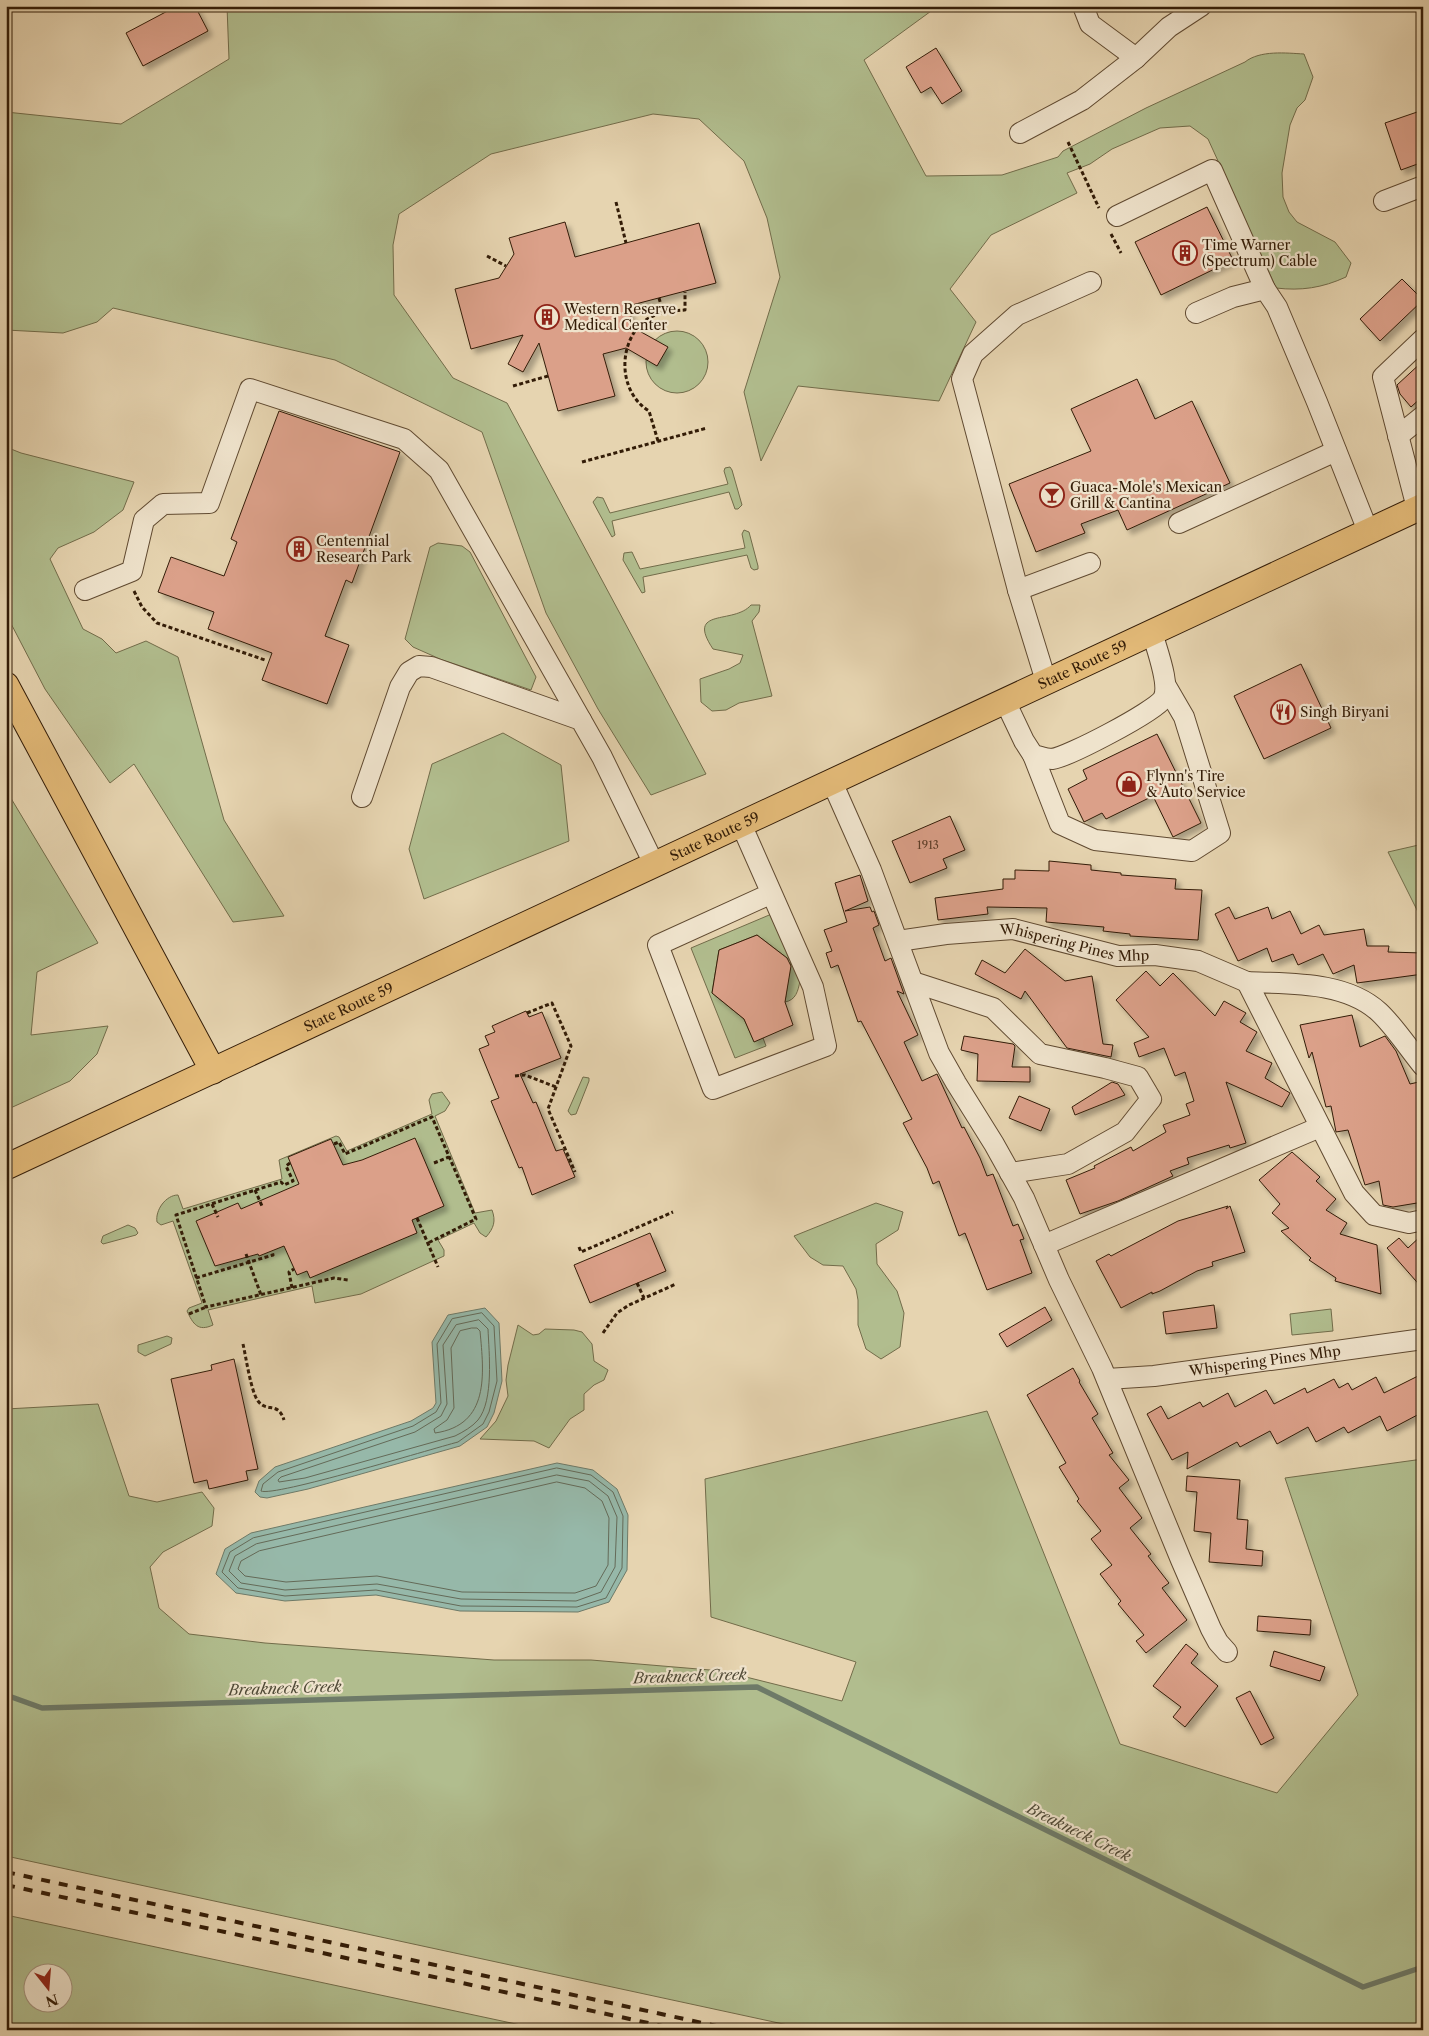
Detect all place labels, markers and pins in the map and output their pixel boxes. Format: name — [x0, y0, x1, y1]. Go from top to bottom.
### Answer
place label: Time Warner (Spectrum) Cable — [1202, 236, 1317, 270]
building icon: Time Warner (Spectrum) Cable — [1172, 240, 1198, 266]
place label: Western Reserve Medical Center — [563, 300, 676, 334]
building icon: Western Reserve Medical Center — [534, 304, 560, 330]
place label: Guaca-Mole's Mexican Grill & Cantina — [1070, 478, 1223, 512]
bar icon: Guaca-Mole's Mexican Grill & Cantina — [1039, 482, 1065, 508]
place label: Centennial Research Park — [316, 532, 412, 566]
building icon: Centennial Research Park — [286, 536, 312, 562]
restaurant icon: Singh Biryani — [1270, 699, 1296, 725]
place label: Singh Biryani — [1300, 703, 1389, 721]
place label: Flynn's Tire & Auto Service — [1146, 767, 1246, 801]
shop icon: Flynn's Tire & Auto Service — [1116, 771, 1142, 797]

